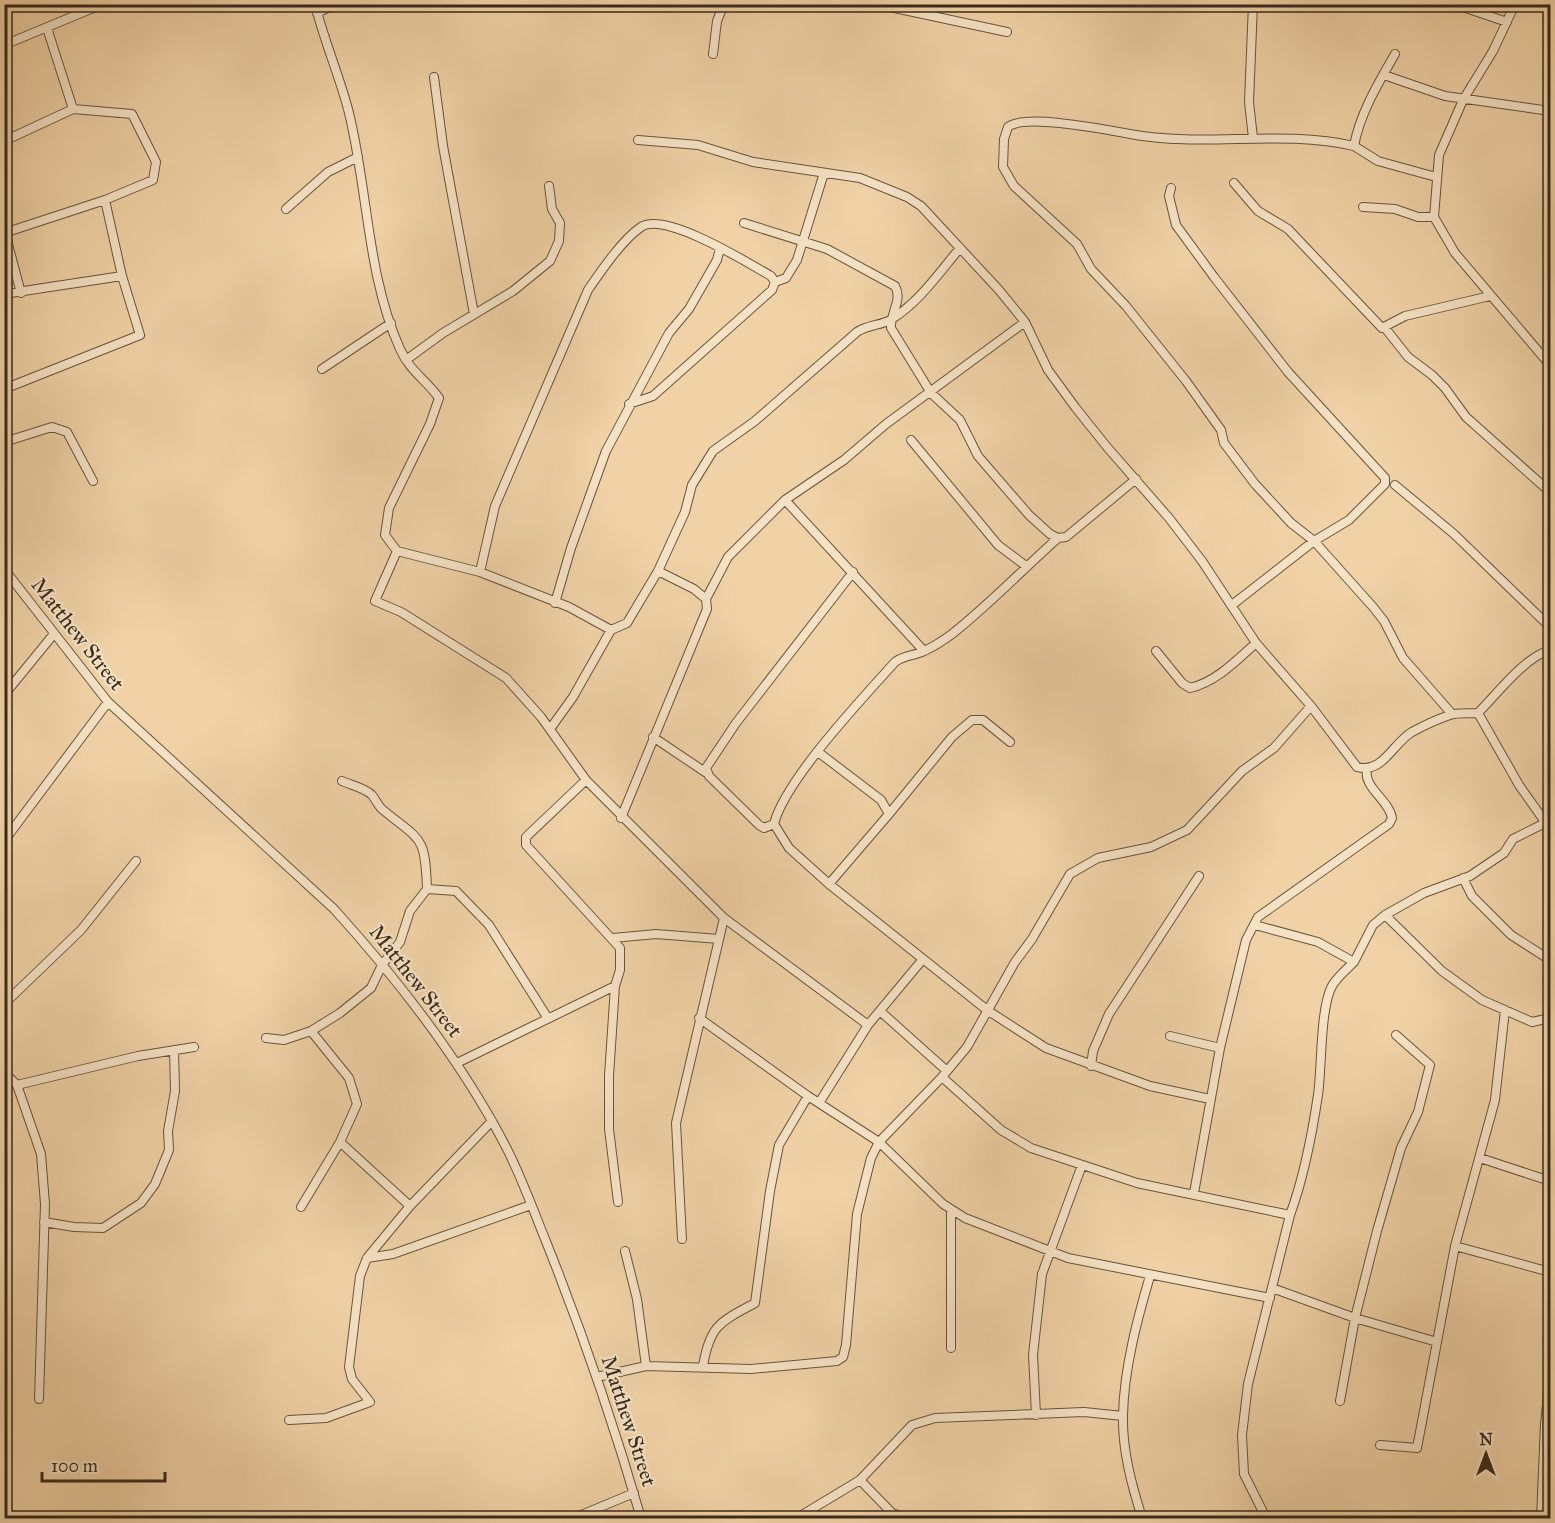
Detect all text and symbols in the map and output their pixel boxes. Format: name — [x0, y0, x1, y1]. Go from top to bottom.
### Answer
street label: Matthew Street — [26, 572, 131, 696]
street label: Matthew Street — [364, 919, 469, 1043]
street label: Matthew Street — [596, 1352, 663, 1490]
north arrow — [1456, 1424, 1516, 1484]
text: N — [1479, 1430, 1493, 1449]
scale bar — [42, 1445, 165, 1483]
text: 100 m — [51, 1455, 98, 1477]

